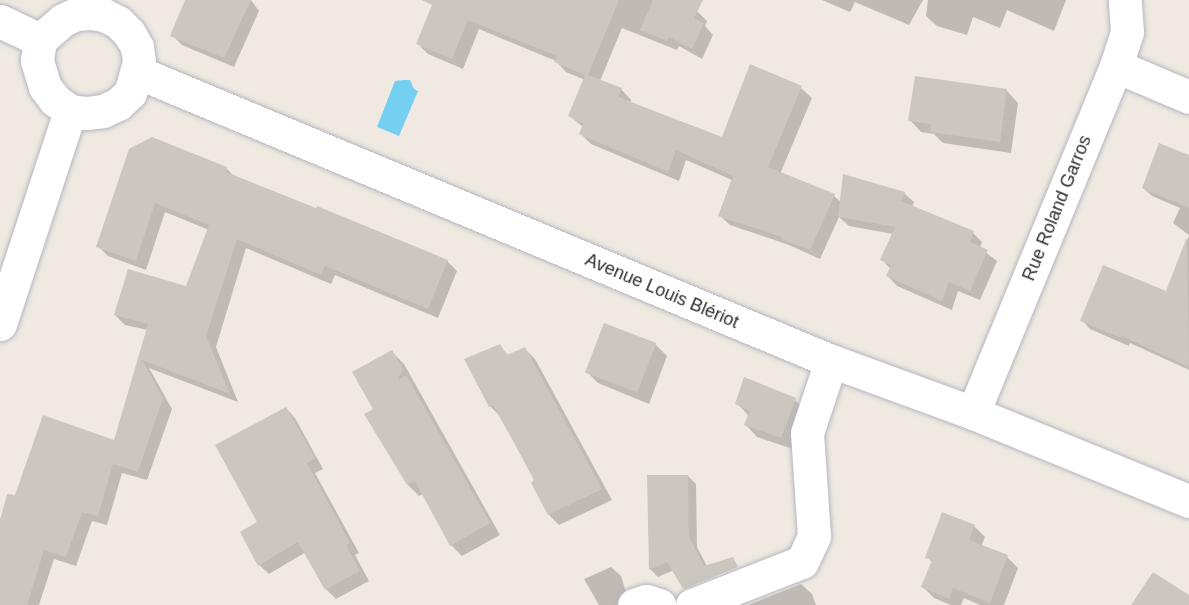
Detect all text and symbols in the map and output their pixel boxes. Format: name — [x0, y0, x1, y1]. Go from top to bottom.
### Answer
street label: Rue Roland Garros — [1018, 132, 1096, 284]
street label: Avenue Louis Blériot — [582, 249, 742, 333]

